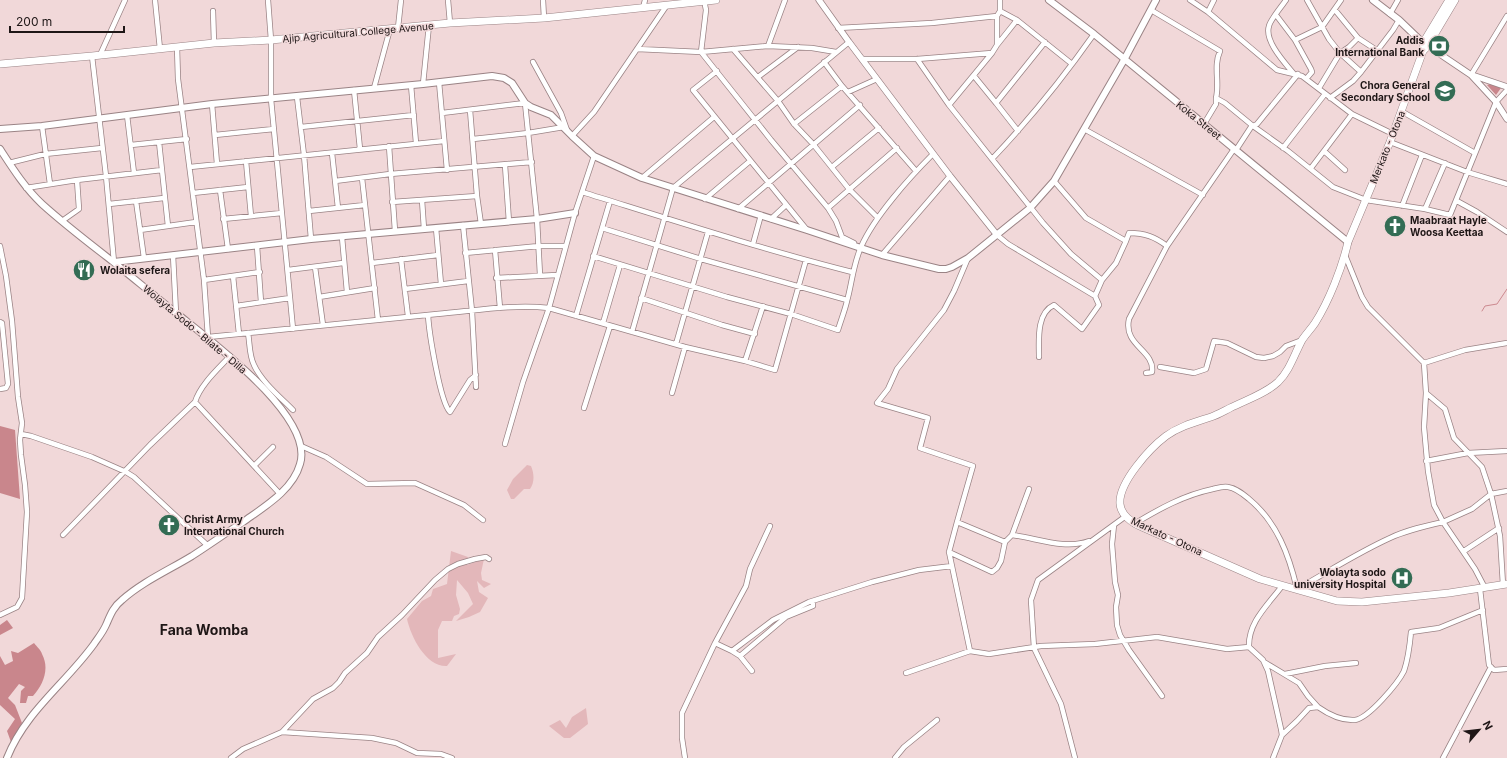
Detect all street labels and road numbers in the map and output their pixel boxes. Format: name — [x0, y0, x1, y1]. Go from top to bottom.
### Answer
street label: Ajip Agricultural College Avenue — [282, 19, 434, 45]
street label: Koka Street — [1174, 98, 1225, 142]
street label: Merkato - Otona — [1367, 109, 1407, 185]
street label: Wolayta Sodo - Bilate - Dilla — [141, 282, 249, 376]
street label: Markato - Otona — [1129, 514, 1205, 558]

